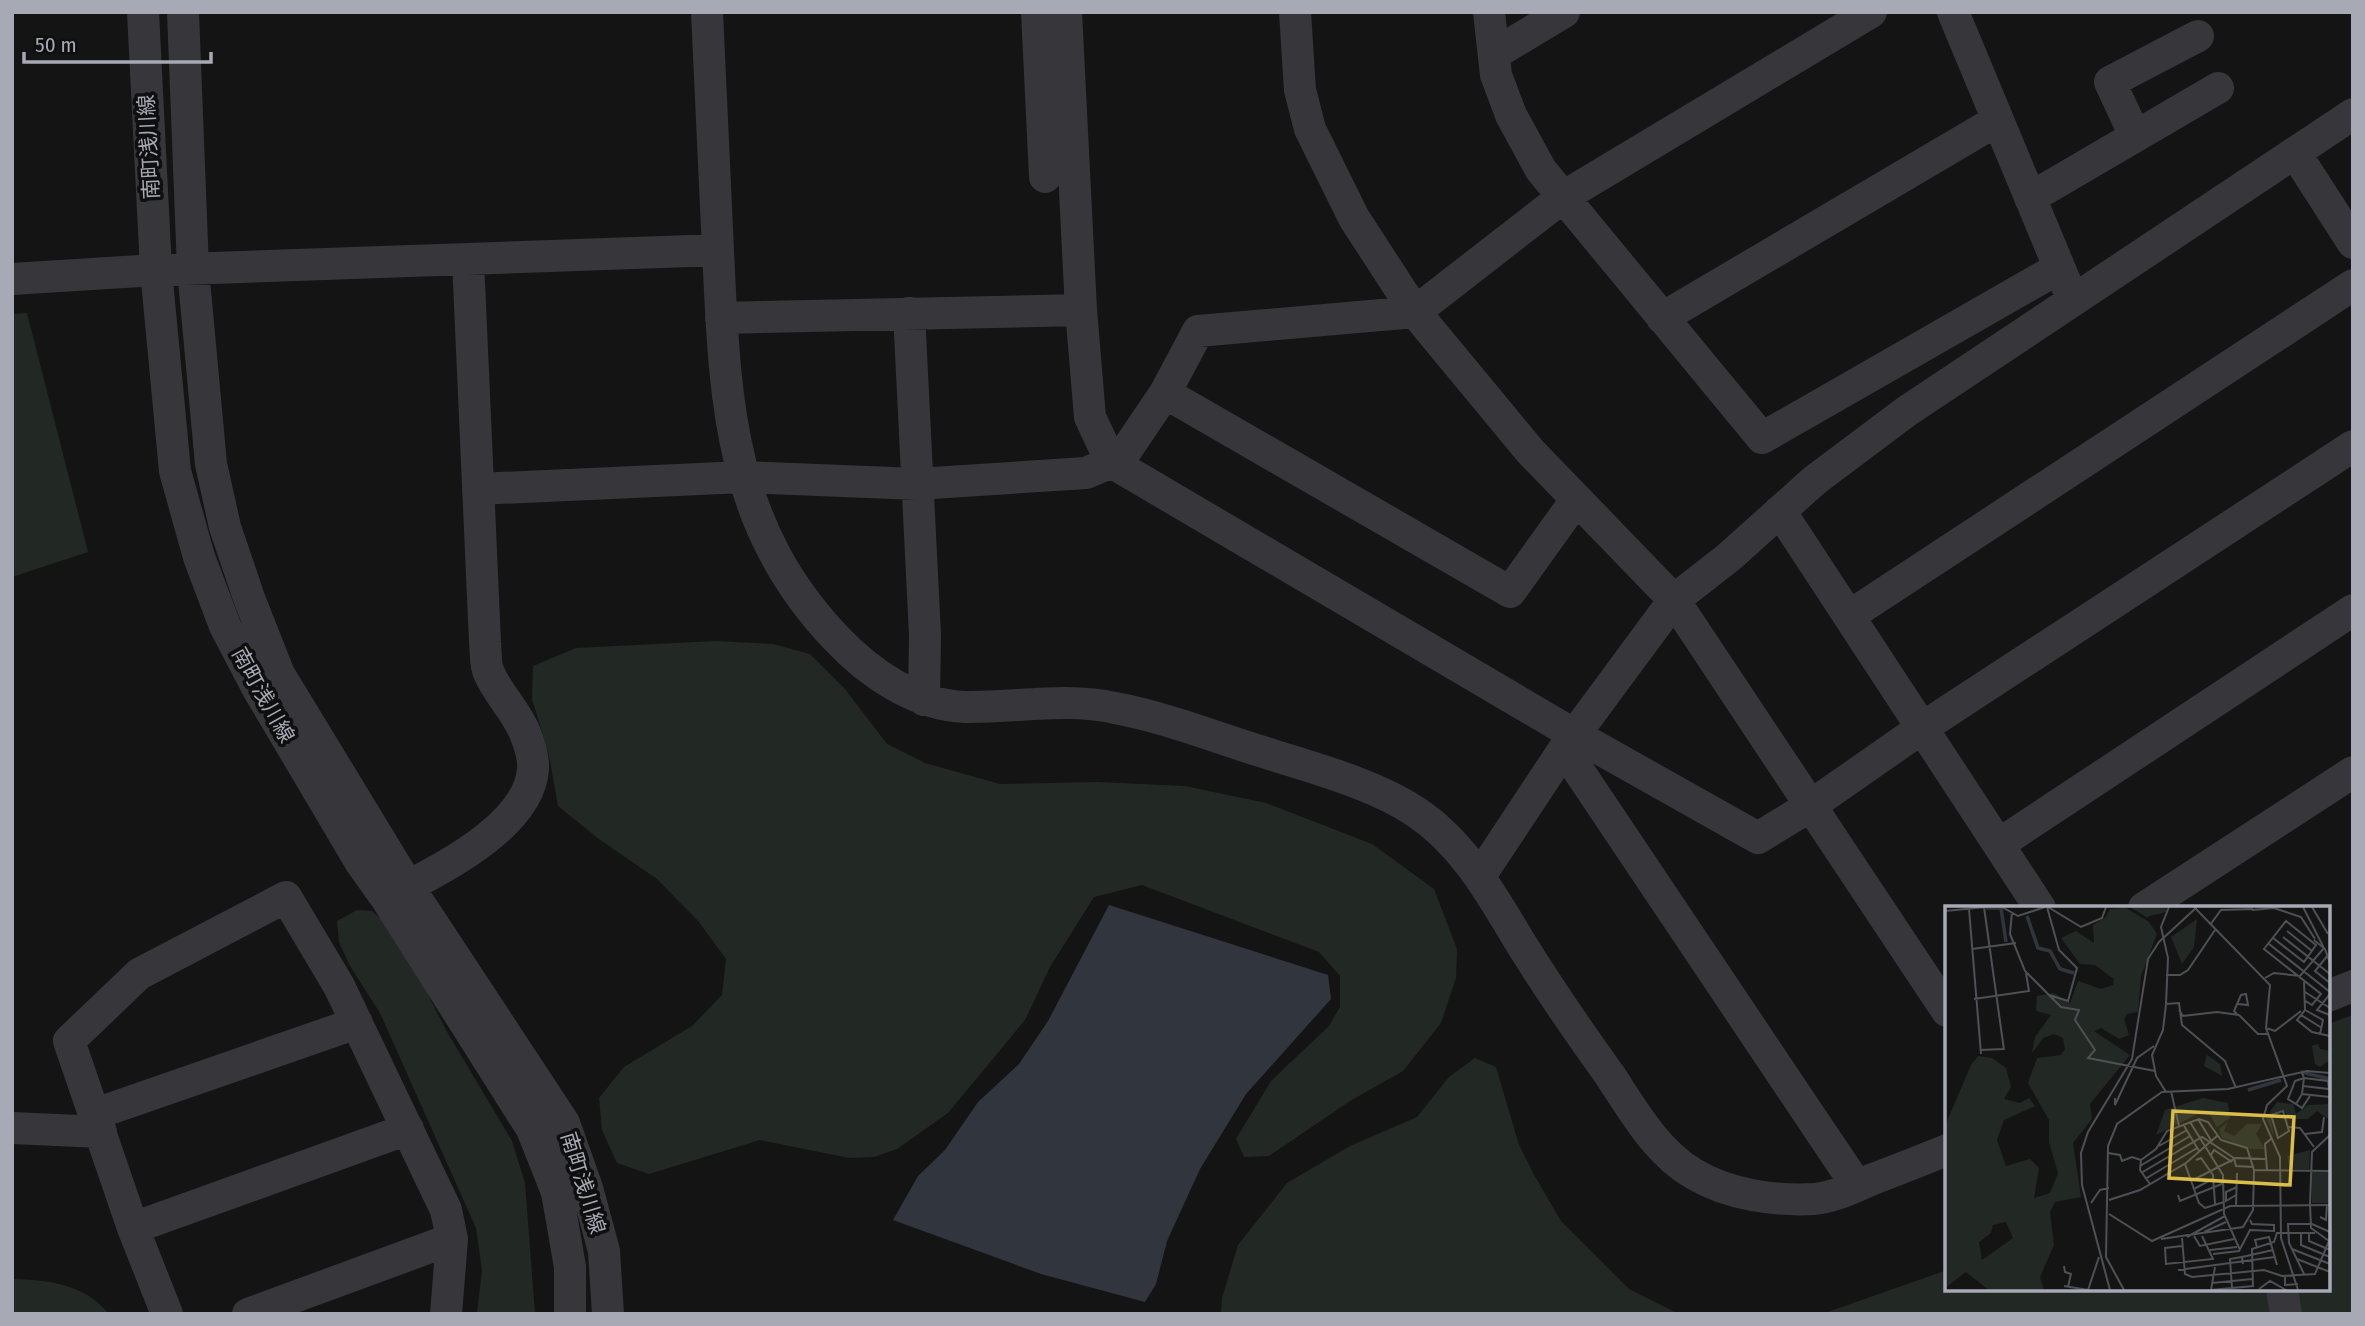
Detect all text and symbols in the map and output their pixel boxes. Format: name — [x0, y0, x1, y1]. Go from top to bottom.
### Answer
scale bar — [24, 21, 212, 65]
text: 50 m — [35, 32, 77, 58]
street label: 南町浅川線 — [133, 94, 165, 200]
street label: 南町浅川線 — [226, 643, 300, 747]
inset map — [1945, 906, 2330, 1291]
street label: 南町浅川線 — [555, 1129, 611, 1237]

